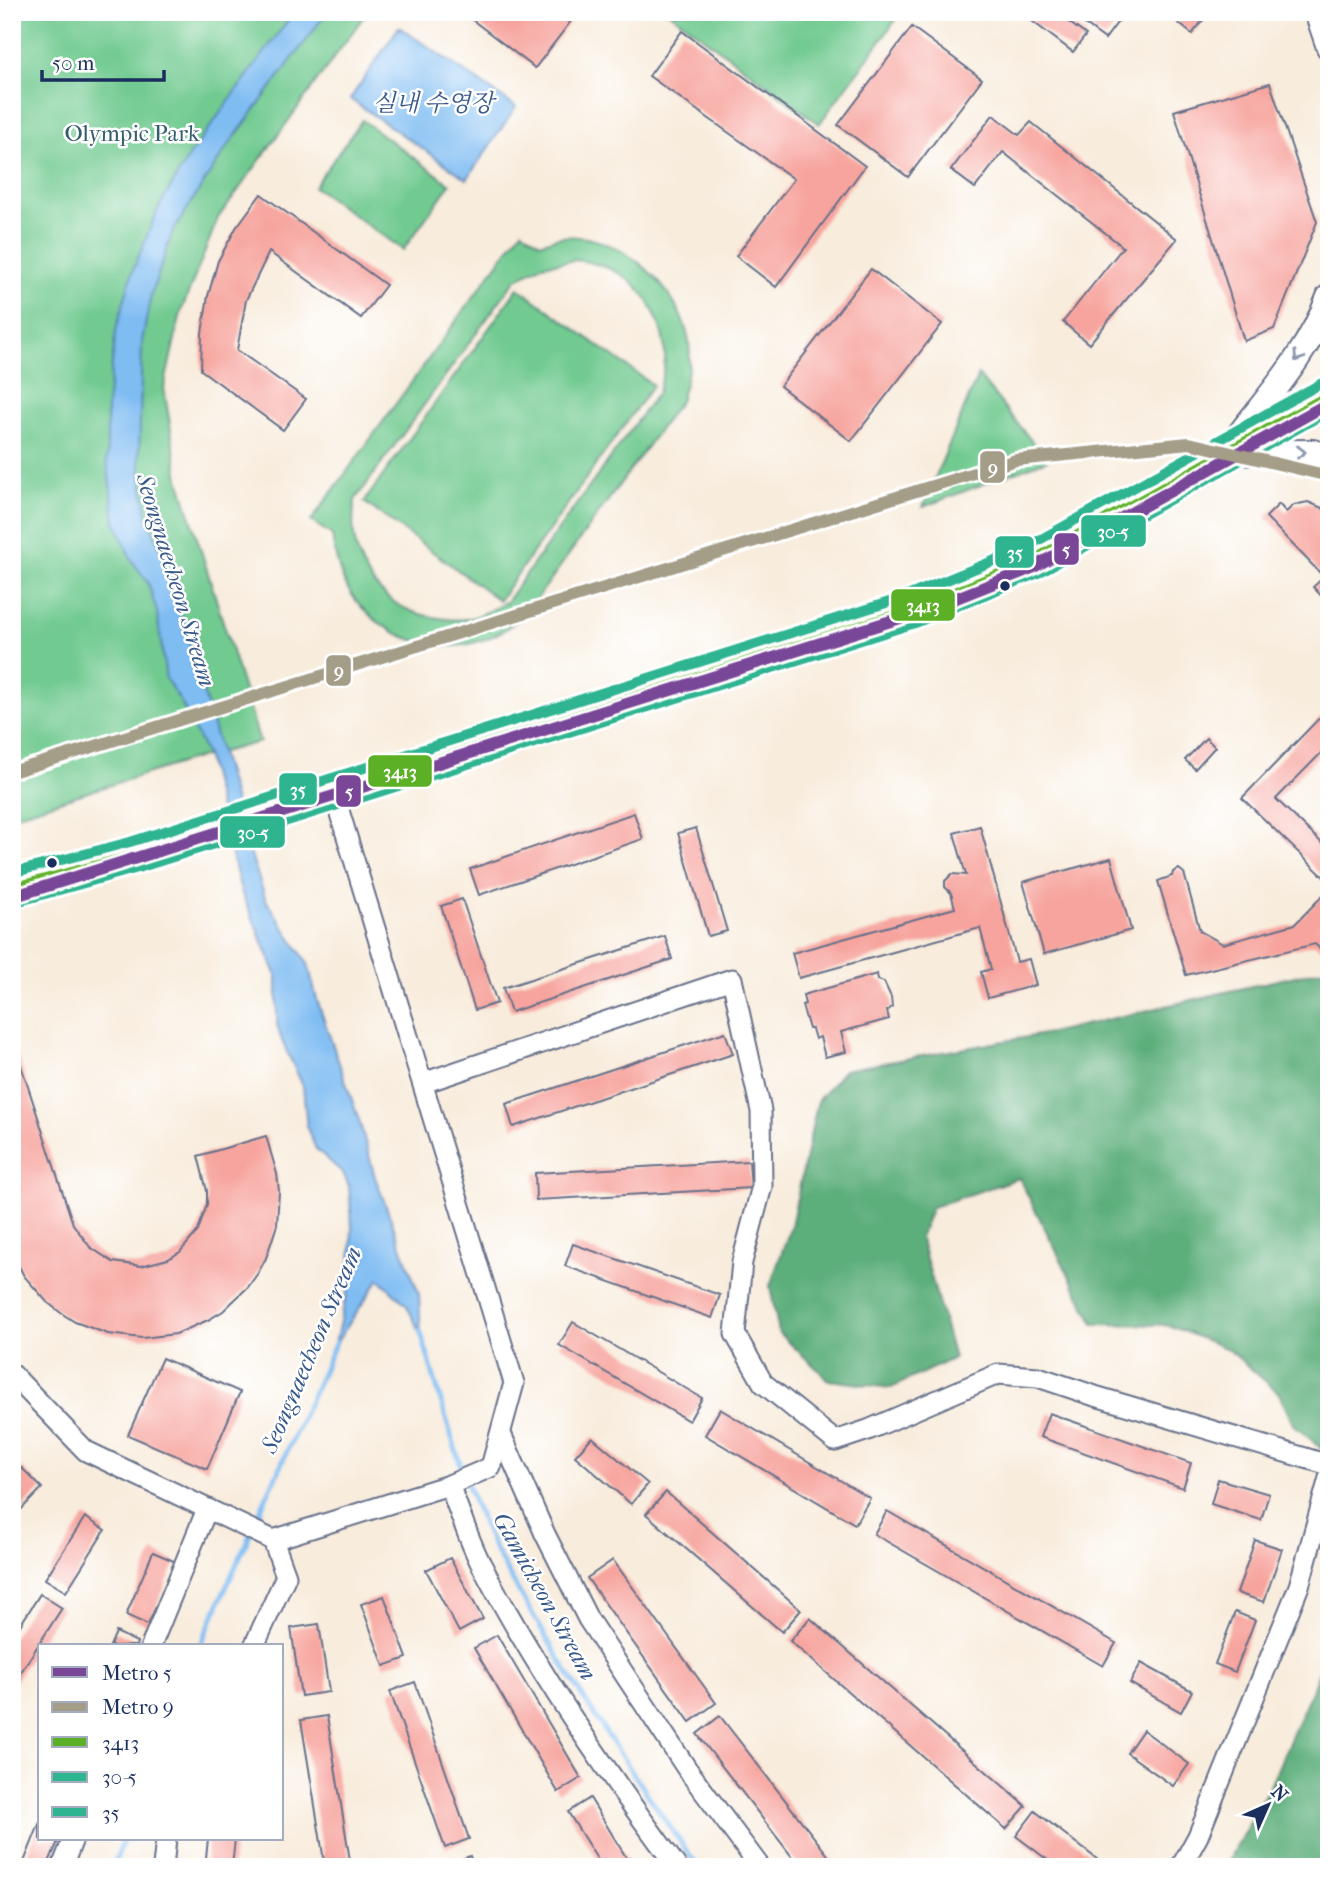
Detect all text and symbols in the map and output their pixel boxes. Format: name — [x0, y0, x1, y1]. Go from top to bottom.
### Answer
scale bar — [42, 38, 164, 82]
text: 50 m — [52, 51, 95, 75]
water label: 실내 수영장 — [372, 89, 497, 117]
park label: Olympic Park — [64, 120, 201, 147]
one-way arrow — [1294, 349, 1306, 362]
one-way arrow — [1297, 444, 1307, 460]
line badge: 9 — [979, 450, 1006, 484]
text: 9 — [987, 457, 998, 479]
water label: Seongnaecheon Stream — [130, 469, 222, 690]
line badge: 30-5 — [1080, 514, 1147, 548]
text: 30-5 — [1097, 521, 1129, 543]
line badge: 5 — [1053, 532, 1080, 566]
line badge: 35 — [994, 535, 1035, 569]
text: 5 — [1062, 539, 1070, 561]
text: 35 — [1007, 542, 1023, 564]
unlabelled marker — [998, 579, 1012, 593]
line badge: 3413 — [890, 588, 956, 622]
text: 3413 — [906, 595, 940, 617]
line badge: 9 — [325, 654, 352, 687]
text: 9 — [333, 660, 344, 682]
line badge: 3413 — [367, 754, 433, 788]
text: 3413 — [383, 761, 417, 783]
line badge: 35 — [278, 772, 318, 806]
line badge: 5 — [335, 774, 362, 808]
text: 35 — [290, 779, 306, 801]
text: 5 — [345, 781, 353, 803]
line badge: 30-5 — [219, 815, 286, 849]
text: 30-5 — [237, 822, 269, 844]
unlabelled marker — [45, 856, 59, 870]
water label: Seongnaecheon Stream — [254, 1243, 367, 1458]
water label: Gamicheon Stream — [487, 1507, 603, 1685]
legend — [38, 1644, 284, 1840]
text: Metro 5 — [102, 1661, 172, 1685]
text: Metro 9 — [102, 1695, 174, 1719]
text: 3413 — [102, 1731, 139, 1755]
text: 30-5 — [102, 1765, 137, 1789]
north arrow — [1232, 1770, 1302, 1840]
text: N — [1266, 1781, 1293, 1807]
text: 35 — [102, 1801, 120, 1825]

